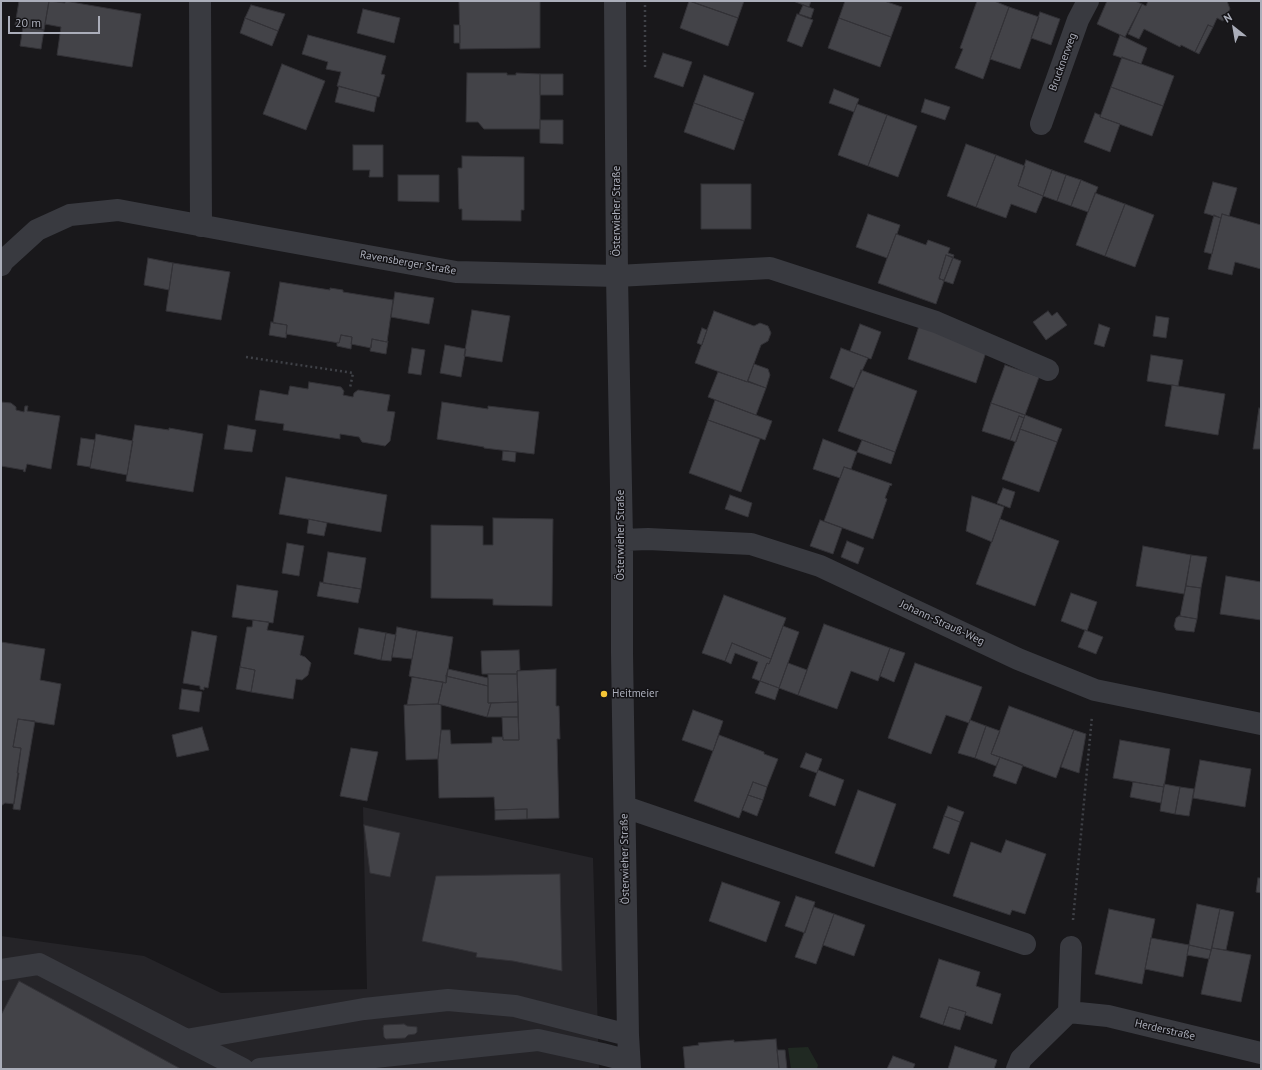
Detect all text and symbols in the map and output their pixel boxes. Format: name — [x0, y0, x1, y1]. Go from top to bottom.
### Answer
scale bar — [10, 8, 102, 34]
north arrow — [1214, 8, 1254, 48]
text: N — [1221, 10, 1235, 26]
text: 20 m — [15, 15, 41, 30]
street label: Brucknerweg — [1046, 31, 1080, 93]
street label: Österwieher Straße — [610, 166, 624, 256]
street label: Ravensberger Straße — [359, 248, 457, 278]
street label: Österwieher Straße — [614, 490, 628, 580]
street label: Johann-Strauß-Weg — [898, 598, 986, 648]
place label: Heitmeier — [612, 687, 658, 701]
marker: Heitmeier — [599, 689, 609, 699]
street label: Österwieher Straße — [618, 813, 632, 905]
street label: Herderstraße — [1133, 1017, 1197, 1043]

